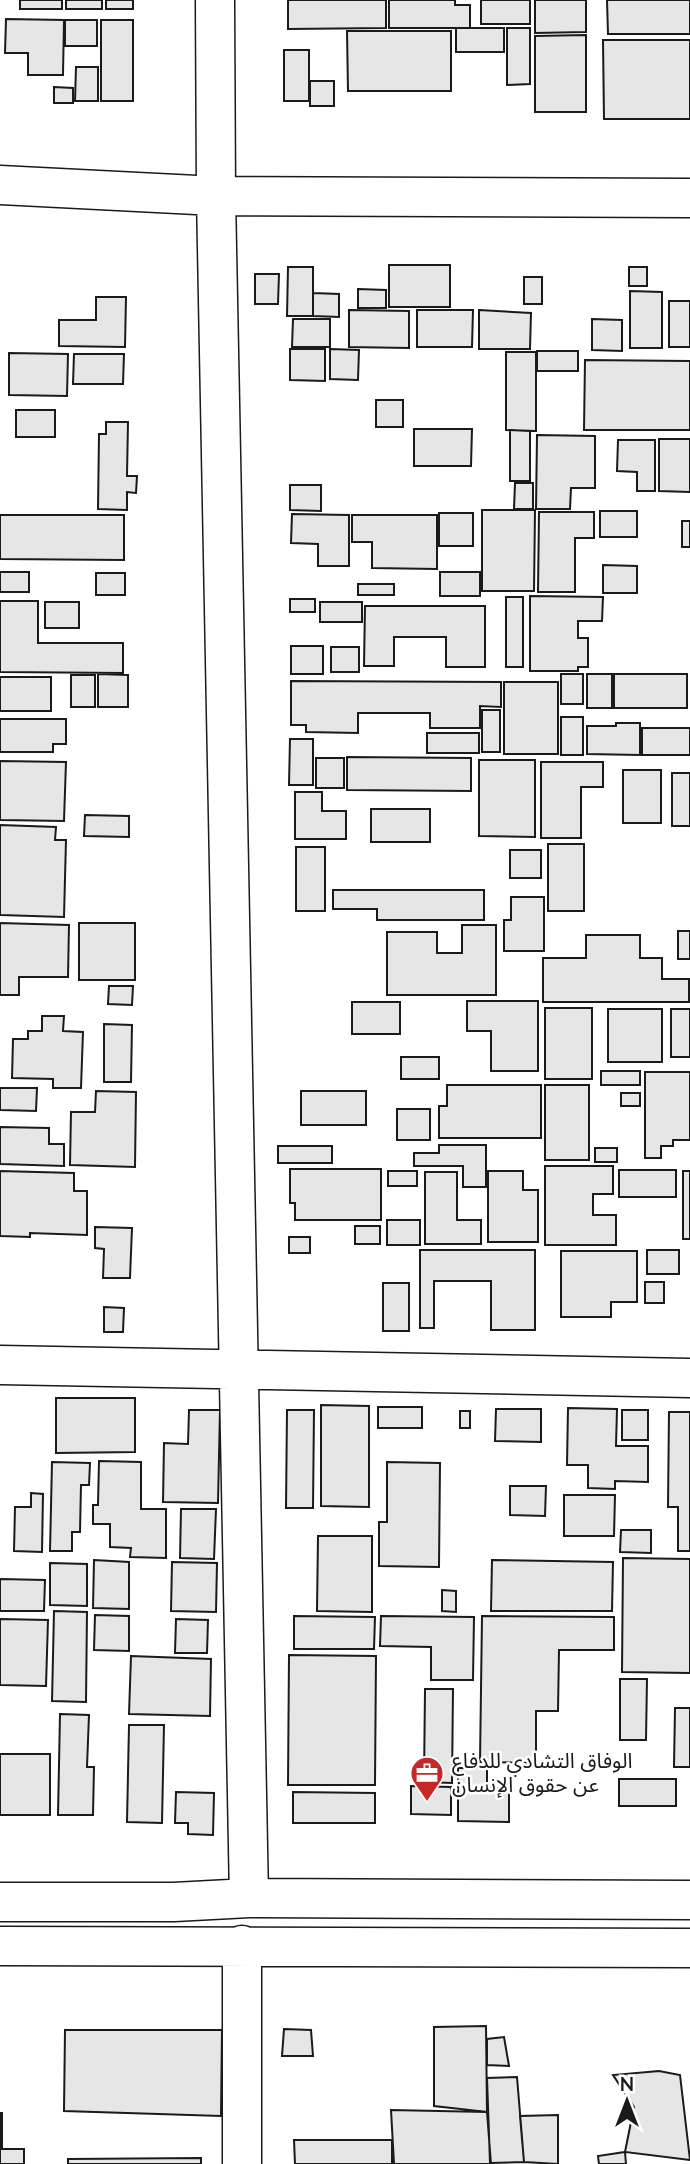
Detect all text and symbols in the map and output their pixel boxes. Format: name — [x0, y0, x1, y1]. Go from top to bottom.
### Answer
place label: الوفاق التشادي للدفاع عن حقوق الإنسان — [452, 1747, 632, 1798]
office icon: الوفاق التشادي للدفاع عن حقوق الإنسان — [408, 1754, 446, 1803]
north arrow — [592, 2066, 662, 2136]
text: N — [620, 2072, 634, 2096]

